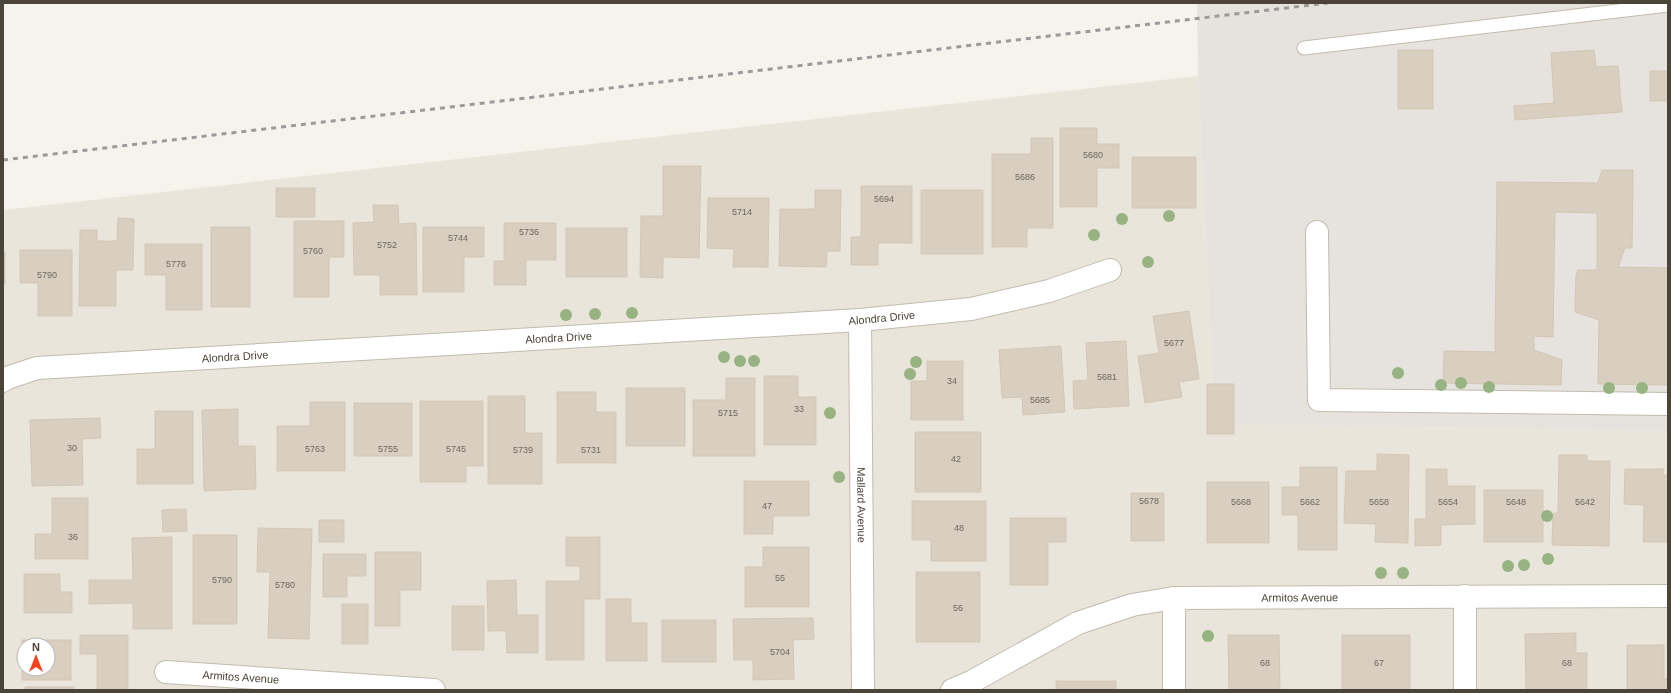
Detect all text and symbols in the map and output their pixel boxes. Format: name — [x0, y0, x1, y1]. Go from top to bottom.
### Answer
house number: 5680 — [1083, 150, 1103, 160]
house number: 5686 — [1015, 172, 1035, 182]
house number: 5694 — [874, 194, 894, 204]
house number: 5714 — [732, 207, 752, 217]
house number: 5736 — [519, 227, 539, 237]
house number: 5744 — [448, 233, 468, 243]
house number: 5752 — [377, 240, 397, 250]
house number: 5760 — [303, 246, 323, 256]
house number: 5776 — [166, 259, 186, 269]
house number: 5790 — [37, 270, 57, 280]
street label: Alondra Drive — [848, 309, 916, 327]
street label: Alondra Drive — [525, 330, 592, 346]
house number: 5677 — [1164, 338, 1184, 348]
street label: Alondra Drive — [201, 349, 269, 364]
house number: 5681 — [1097, 372, 1117, 382]
house number: 34 — [947, 376, 957, 386]
house number: 5685 — [1030, 395, 1050, 405]
house number: 33 — [794, 404, 804, 414]
house number: 5715 — [718, 408, 738, 418]
house number: 30 — [67, 443, 77, 453]
house number: 5763 — [305, 444, 325, 454]
house number: 5755 — [378, 444, 398, 454]
house number: 5745 — [446, 444, 466, 454]
house number: 5739 — [513, 445, 533, 455]
house number: 5731 — [581, 445, 601, 455]
house number: 42 — [951, 454, 961, 464]
street label: Mallard Avenue — [855, 467, 868, 543]
house number: 5678 — [1139, 496, 1159, 506]
house number: 5668 — [1231, 497, 1251, 507]
house number: 5662 — [1300, 497, 1320, 507]
house number: 5658 — [1369, 497, 1389, 507]
house number: 5654 — [1438, 497, 1458, 507]
house number: 5648 — [1506, 497, 1526, 507]
house number: 5642 — [1575, 497, 1595, 507]
house number: 47 — [762, 501, 772, 511]
house number: 48 — [954, 523, 964, 533]
house number: 36 — [68, 532, 78, 542]
house number: 55 — [775, 573, 785, 583]
house number: 5790 — [212, 575, 232, 585]
house number: 5780 — [275, 580, 295, 590]
street label: Armitos Avenue — [1261, 591, 1338, 604]
house number: 56 — [953, 603, 963, 613]
north arrow — [16, 637, 56, 677]
text: N — [32, 641, 40, 653]
house number: 5704 — [770, 647, 790, 657]
house number: 68 — [1260, 658, 1270, 668]
house number: 67 — [1374, 658, 1384, 668]
house number: 68 — [1562, 658, 1572, 668]
street label: Armitos Avenue — [202, 668, 280, 686]

